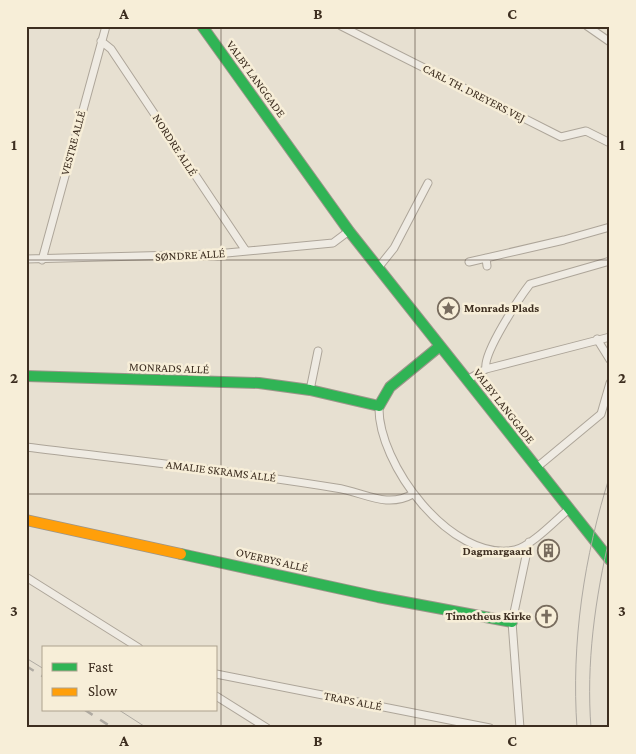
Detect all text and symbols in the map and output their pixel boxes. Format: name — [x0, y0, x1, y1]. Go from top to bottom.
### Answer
text: A — [118, 5, 129, 22]
text: B — [313, 5, 323, 22]
text: C — [507, 5, 517, 22]
street label: VALBY LANGGADE — [223, 38, 289, 120]
street label: CARL TH. DREYERS VEJ — [420, 61, 528, 125]
street label: VESTRE ALLÉ — [58, 109, 88, 177]
street label: NORDRE ALLÉ — [150, 111, 201, 179]
text: 1 — [11, 136, 17, 153]
text: 1 — [619, 136, 625, 153]
street label: SØNDRE ALLÉ — [155, 246, 226, 264]
place icon: Monrads Plads — [436, 296, 460, 320]
place label: Monrads Plads — [464, 301, 539, 315]
street label: MONRADS ALLÉ — [129, 360, 210, 376]
street label: VALBY LANGGADE — [470, 366, 538, 447]
text: 2 — [10, 369, 18, 386]
text: 2 — [618, 369, 626, 386]
street label: AMALIE SKRAMS ALLÉ — [165, 457, 277, 485]
building icon: Dagmargaard — [536, 539, 560, 563]
place label: Dagmargaard — [462, 544, 532, 558]
street label: OVERBYS ALLÉ — [235, 545, 310, 575]
text: 3 — [10, 602, 18, 619]
text: 3 — [618, 602, 626, 619]
church icon: Timotheus Kirke — [535, 604, 559, 628]
place label: Timotheus Kirke — [445, 609, 531, 623]
legend — [42, 646, 218, 712]
text: Fast — [88, 659, 114, 675]
text: Slow — [88, 683, 118, 699]
street label: TRAPS ALLÉ — [323, 689, 384, 714]
text: A — [118, 732, 129, 749]
text: B — [313, 732, 323, 749]
text: C — [507, 732, 517, 749]

